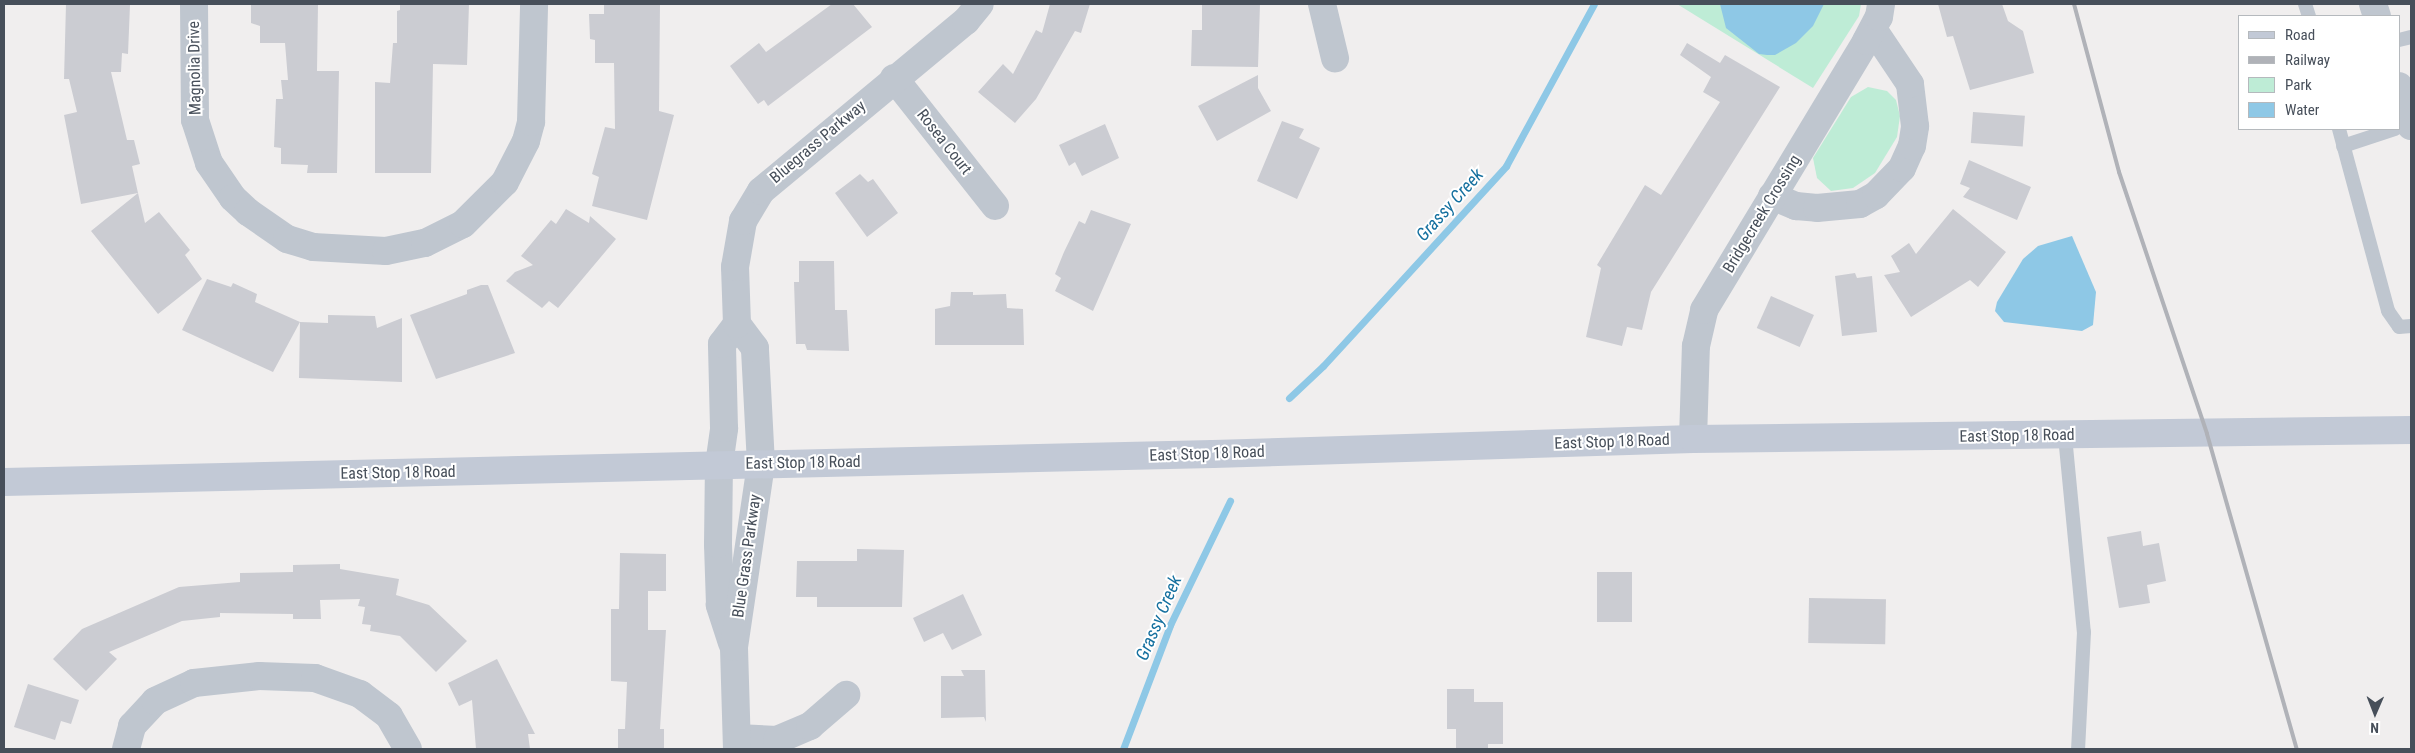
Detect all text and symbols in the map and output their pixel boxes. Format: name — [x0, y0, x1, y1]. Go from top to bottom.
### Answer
legend — [2238, 15, 2400, 130]
street label: Magnolia Drive — [185, 21, 205, 115]
text: Road — [2285, 26, 2315, 44]
text: Railway — [2285, 51, 2330, 69]
text: Park — [2285, 76, 2312, 94]
street label: Bluegrass Parkway — [766, 96, 870, 188]
text: Water — [2285, 101, 2319, 119]
street label: Rosea Court — [913, 106, 975, 178]
street label: Bridgecreek Crossing — [1719, 151, 1805, 277]
water label: Grassy Creek — [1412, 164, 1488, 246]
street label: East Stop 18 Road — [1959, 425, 2075, 447]
street label: East Stop 18 Road — [1554, 430, 1670, 454]
street label: East Stop 18 Road — [1149, 442, 1265, 466]
street label: East Stop 18 Road — [745, 452, 861, 474]
street label: East Stop 18 Road — [340, 462, 456, 484]
street label: Blue Grass Parkway — [729, 493, 765, 619]
water label: Grassy Creek — [1131, 572, 1187, 664]
north arrow — [2350, 688, 2400, 738]
text: N — [2370, 720, 2379, 736]

